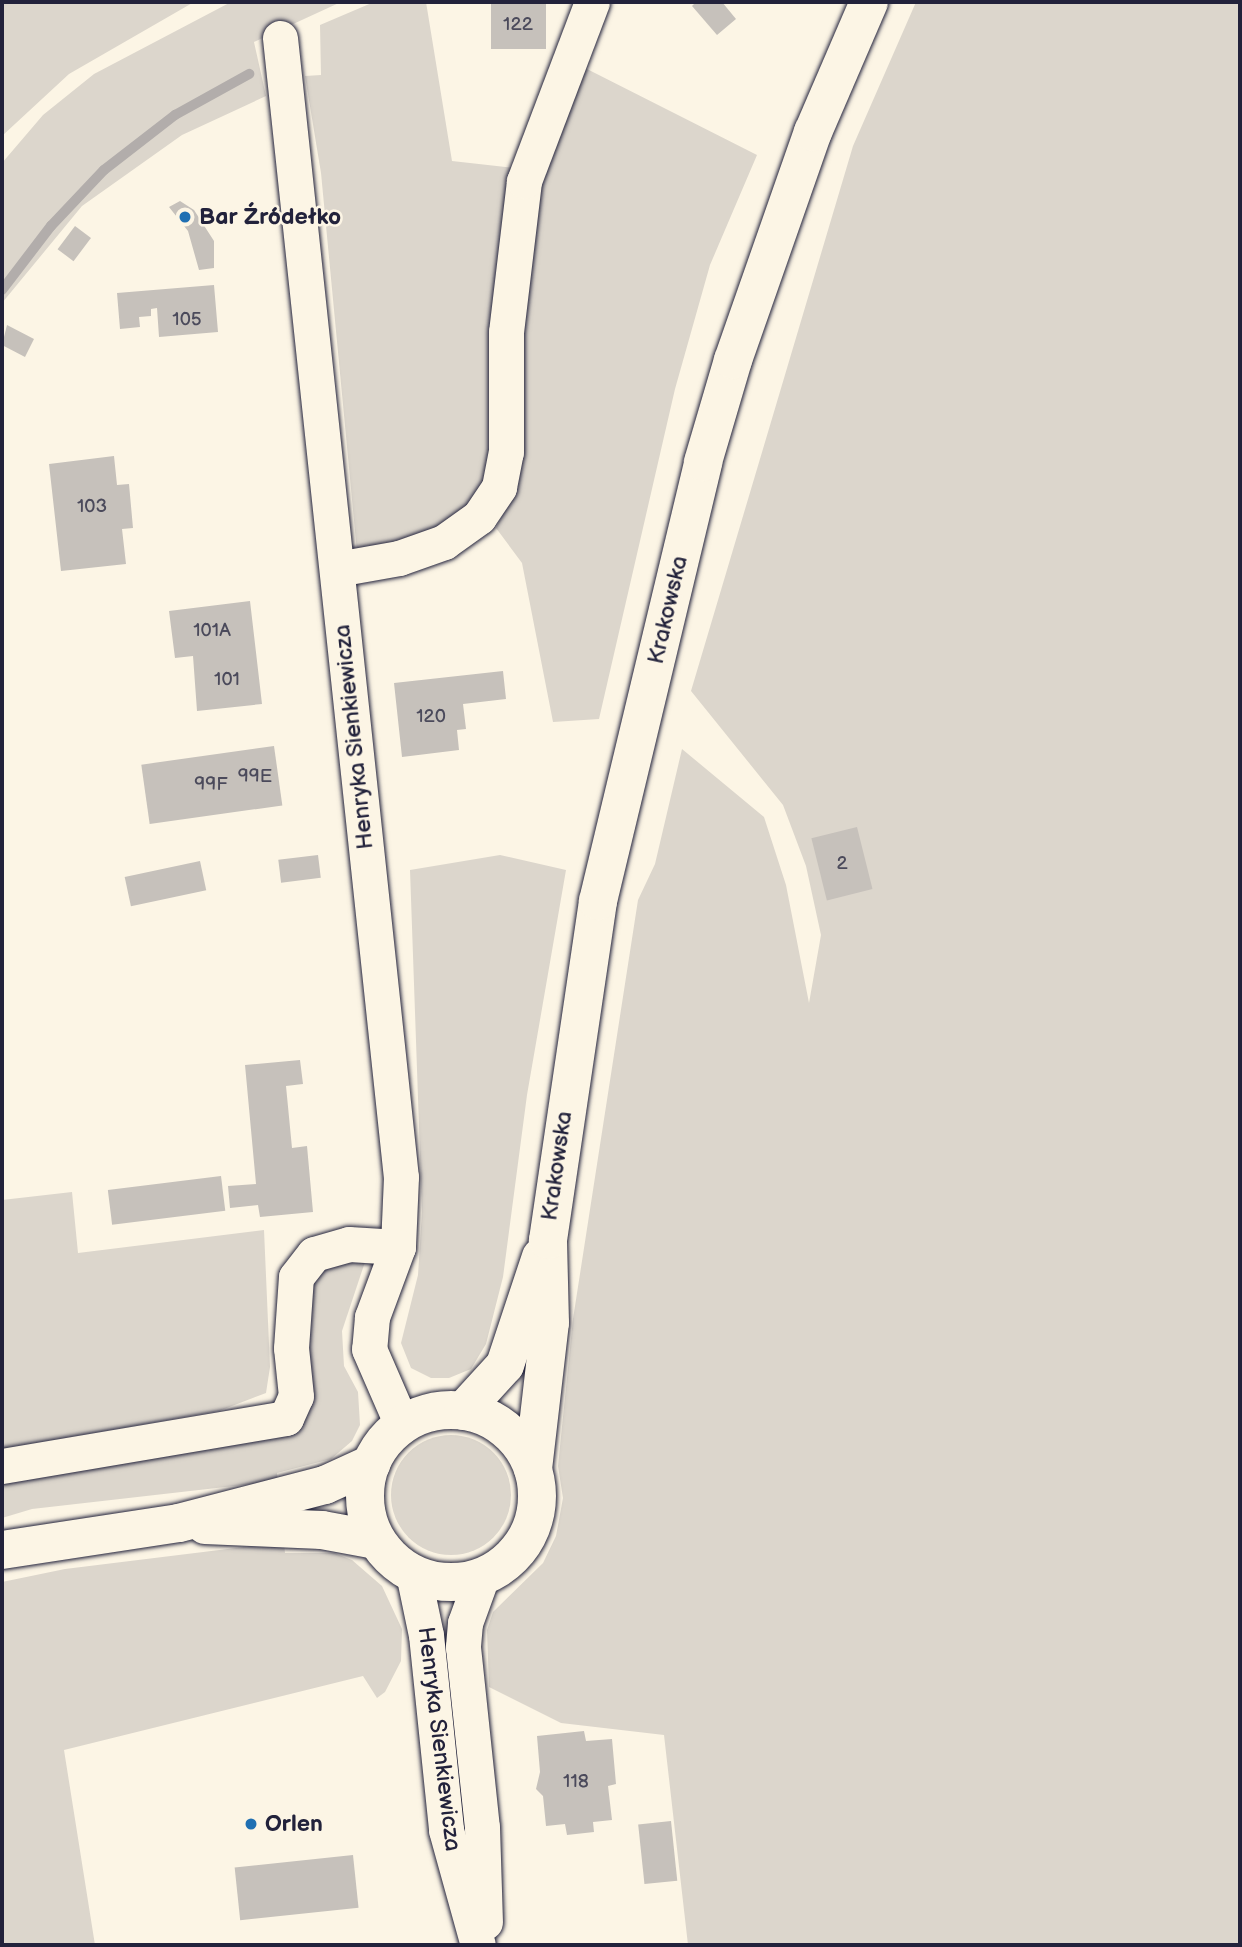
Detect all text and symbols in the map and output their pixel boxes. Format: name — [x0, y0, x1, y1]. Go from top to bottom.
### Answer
house number: 122 — [503, 14, 533, 36]
place label: Bar Źródełko — [199, 203, 341, 231]
marker: Bar Źródełko — [177, 209, 193, 225]
house number: 105 — [172, 309, 202, 331]
house number: 103 — [77, 496, 107, 518]
street label: Krakowska — [642, 553, 694, 667]
house number: 101A — [193, 620, 231, 642]
street label: Henryka Sienkiewicza — [328, 623, 380, 851]
house number: 101 — [214, 669, 240, 691]
house number: 120 — [416, 706, 446, 728]
house number: 99E — [238, 766, 272, 788]
house number: 99F — [194, 774, 228, 796]
house number: 2 — [836, 853, 848, 875]
street label: Krakowska — [536, 1110, 578, 1222]
street label: Henryka Sienkiewicza — [412, 1625, 466, 1853]
house number: 118 — [563, 1771, 589, 1793]
place label: Orlen — [265, 1810, 323, 1838]
marker: Orlen — [243, 1816, 259, 1832]

